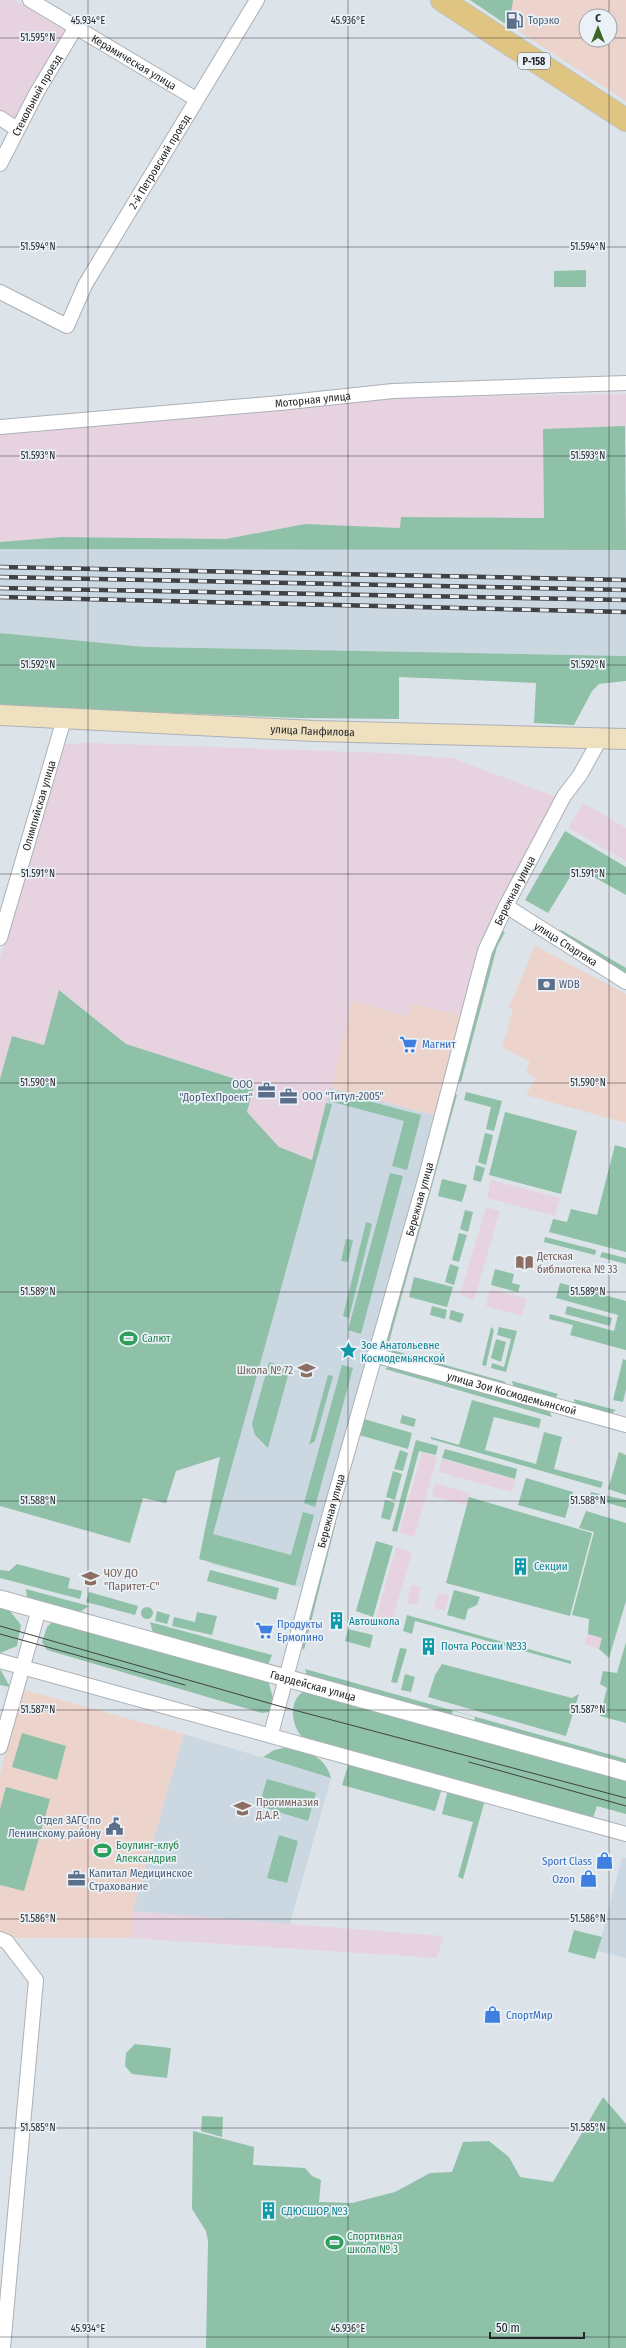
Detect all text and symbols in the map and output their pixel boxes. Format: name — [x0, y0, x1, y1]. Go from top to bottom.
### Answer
north arrow — [578, 8, 618, 48]
fuel station icon: Торэко — [505, 10, 525, 30]
text: С — [595, 12, 601, 25]
place label: Торэко — [528, 14, 560, 27]
text: 45.934°E — [71, 15, 106, 27]
text: 45.936°E — [331, 15, 366, 27]
text: 51.595°N — [21, 32, 55, 44]
street label: Керамическая улица — [89, 32, 178, 93]
street label: Стекольный проезд — [10, 52, 65, 138]
road number: Р-158 — [518, 53, 550, 69]
street label: 2-й Петровский проезд — [126, 112, 194, 212]
text: 51.594°N — [20, 241, 56, 253]
text: 51.594°N — [570, 241, 606, 253]
street label: Моторная улица — [274, 390, 351, 410]
text: 51.593°N — [21, 450, 55, 462]
text: 51.593°N — [571, 450, 605, 462]
text: 51.592°N — [21, 659, 55, 671]
text: 51.592°N — [571, 659, 605, 671]
street label: улица Панфилова — [270, 723, 355, 739]
street label: Олимпийская улица — [20, 759, 59, 852]
street label: Бережная улица — [492, 854, 538, 928]
text: 51.591°N — [21, 868, 55, 880]
text: 51.591°N — [571, 868, 605, 880]
street label: улица Спартака — [532, 920, 600, 969]
bank icon: WDB — [536, 974, 556, 994]
place label: WDB — [559, 978, 580, 991]
supermarket icon: Магнит — [399, 1034, 419, 1054]
place label: Магнит — [422, 1038, 456, 1051]
text: 51.590°N — [20, 1077, 56, 1089]
text: 51.590°N — [570, 1077, 606, 1089]
place label: ООО "ДорТехПроект" — [179, 1078, 253, 1104]
office icon: ООО "ДорТехПроект" — [256, 1080, 276, 1100]
office icon: ООО "Титул-2005" — [279, 1086, 299, 1106]
place label: ООО "Титул-2005" — [302, 1090, 384, 1103]
street label: Бережная улица — [403, 1161, 436, 1238]
place label: Детская библиотека № 33 — [536, 1250, 618, 1276]
library icon: Детская библиотека № 33 — [514, 1252, 534, 1272]
text: 51.589°N — [20, 1286, 56, 1298]
text: 51.589°N — [570, 1286, 606, 1298]
sports icon: Салют — [119, 1328, 139, 1348]
place label: Салют — [142, 1332, 171, 1345]
place label: Зое Анатольевне Космодемьянской — [361, 1339, 445, 1365]
place icon: Зое Анатольевне Космодемьянской — [338, 1341, 358, 1361]
school or university icon: Школа № 72 — [296, 1360, 316, 1380]
place label: Школа № 72 — [237, 1364, 293, 1377]
street label: улица Зои Космодемьянской — [445, 1370, 578, 1418]
street label: Бережная улица — [315, 1472, 348, 1550]
text: 51.588°N — [20, 1495, 56, 1507]
text: 51.588°N — [570, 1495, 606, 1507]
building icon: Секции — [511, 1556, 531, 1576]
place label: Секции — [534, 1560, 568, 1573]
place label: ЧОУ ДО "Паритет-С" — [104, 1567, 159, 1593]
school or university icon: ЧОУ ДО "Паритет-С" — [81, 1569, 101, 1589]
building icon: Автошкола — [326, 1611, 346, 1631]
place label: Автошкола — [349, 1615, 400, 1628]
place label: Продукты Ермолино — [277, 1618, 324, 1644]
supermarket icon: Продукты Ермолино — [254, 1620, 274, 1640]
building icon: Почта России №33 — [418, 1636, 438, 1656]
place label: Почта России №33 — [441, 1640, 527, 1653]
street label: Гвардейская улица — [269, 1668, 357, 1704]
text: 51.587°N — [21, 1704, 55, 1716]
text: 51.587°N — [571, 1704, 605, 1716]
place label: Прогимназия Д.А.Р. — [255, 1796, 319, 1822]
school or university icon: Прогимназия Д.А.Р. — [233, 1798, 253, 1818]
place label: Отдел ЗАГС по Ленинскому району — [8, 1814, 101, 1840]
public building icon: Отдел ЗАГС по Ленинскому району — [104, 1816, 124, 1836]
place label: Боулинг-клуб Александрия — [116, 1839, 179, 1865]
sports icon: Боулинг-клуб Александрия — [93, 1841, 113, 1861]
shop icon: Sport Class — [595, 1851, 615, 1871]
place label: Sport Class — [542, 1855, 592, 1868]
place label: Капитал Медицинское Страхование — [89, 1867, 193, 1893]
office icon: Капитал Медицинское Страхование — [66, 1869, 86, 1889]
shop icon: Ozon — [578, 1869, 598, 1889]
place label: Ozon — [552, 1873, 575, 1886]
text: 51.586°N — [20, 1913, 56, 1925]
text: 51.586°N — [570, 1913, 606, 1925]
shop icon: СпортМир — [483, 2005, 503, 2025]
place label: СпортМир — [506, 2009, 553, 2022]
text: 51.585°N — [20, 2122, 56, 2134]
text: 51.585°N — [570, 2122, 606, 2134]
building icon: СДЮСШОР №3 — [258, 2201, 278, 2221]
place label: СДЮСШОР №3 — [281, 2205, 348, 2218]
place label: Спортивная школа № 3 — [347, 2230, 402, 2256]
sports icon: Спортивная школа № 3 — [324, 2232, 344, 2252]
scale bar — [490, 2314, 584, 2340]
text: 50 m — [496, 2321, 520, 2335]
text: 45.934°E — [71, 2323, 106, 2335]
text: 45.936°E — [331, 2323, 366, 2335]

